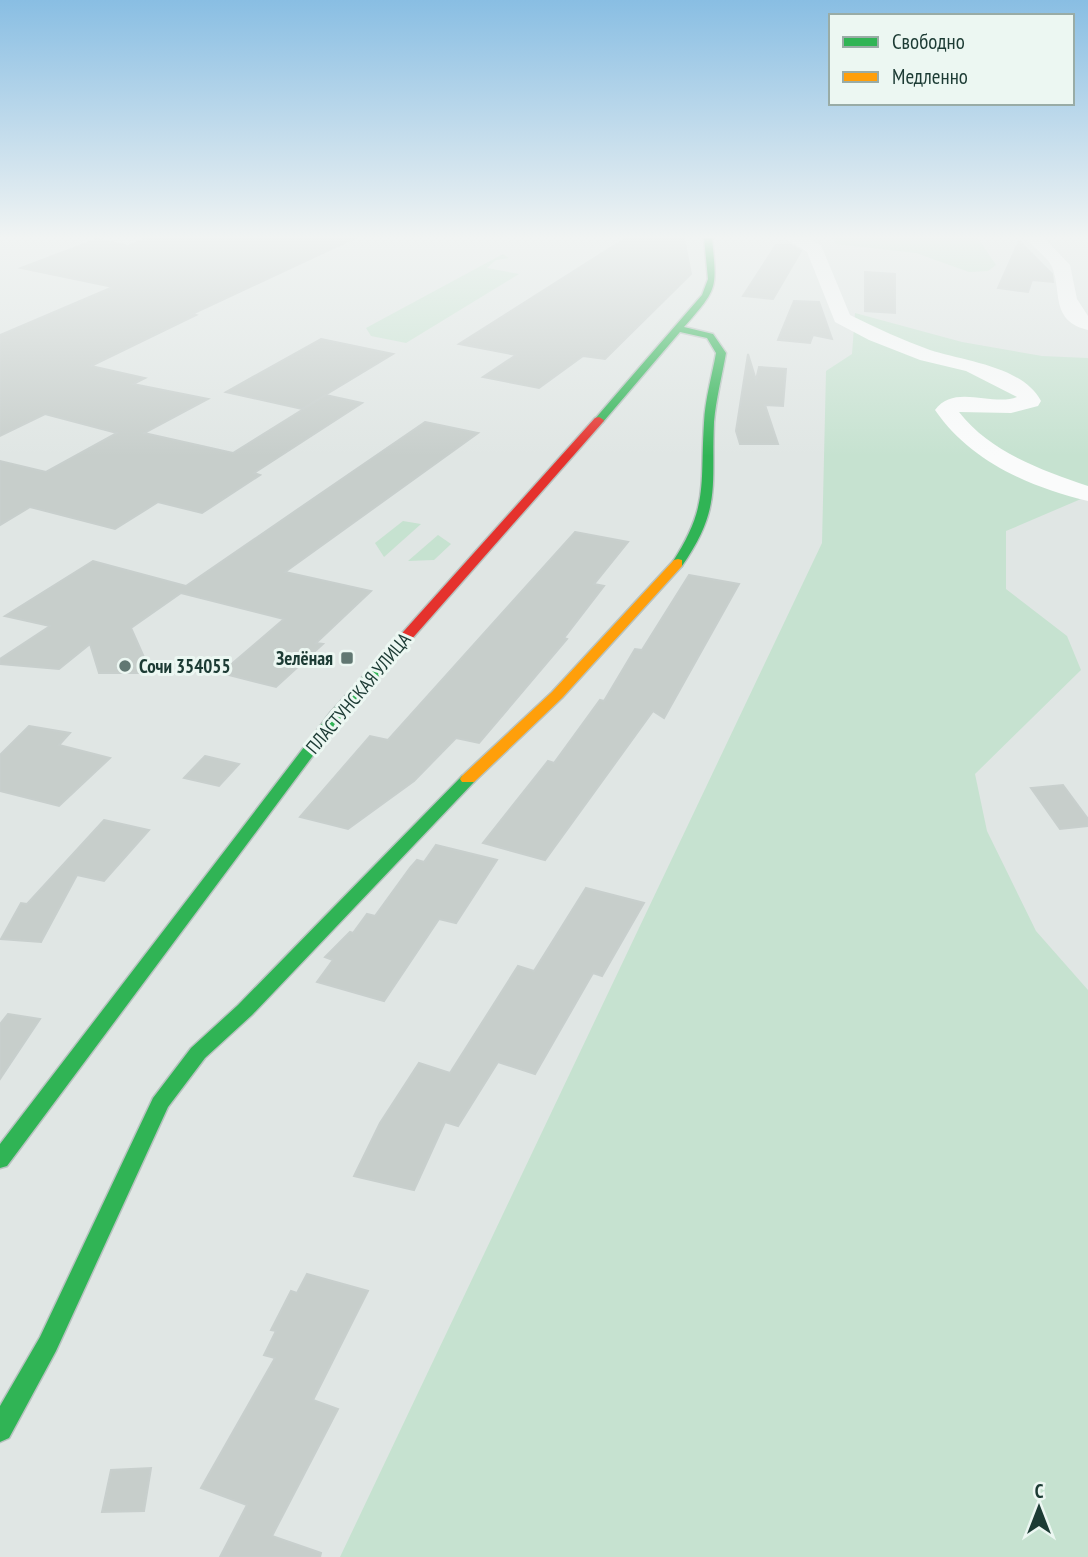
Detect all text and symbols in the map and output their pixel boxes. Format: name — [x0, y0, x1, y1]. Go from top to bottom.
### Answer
legend — [829, 14, 1074, 105]
text: Свободно — [892, 28, 965, 55]
text: Медленно — [892, 63, 968, 90]
street label: ПЛАСТУНСКАЯ УЛИЦА — [300, 628, 416, 758]
place label: Зелёная — [276, 646, 333, 670]
marker: Зелёная — [339, 650, 355, 666]
place label: Сочи 354055 — [139, 654, 231, 678]
marker: Сочи 354055 — [117, 658, 133, 674]
north arrow — [1004, 1473, 1074, 1543]
text: С — [1035, 1479, 1044, 1503]

